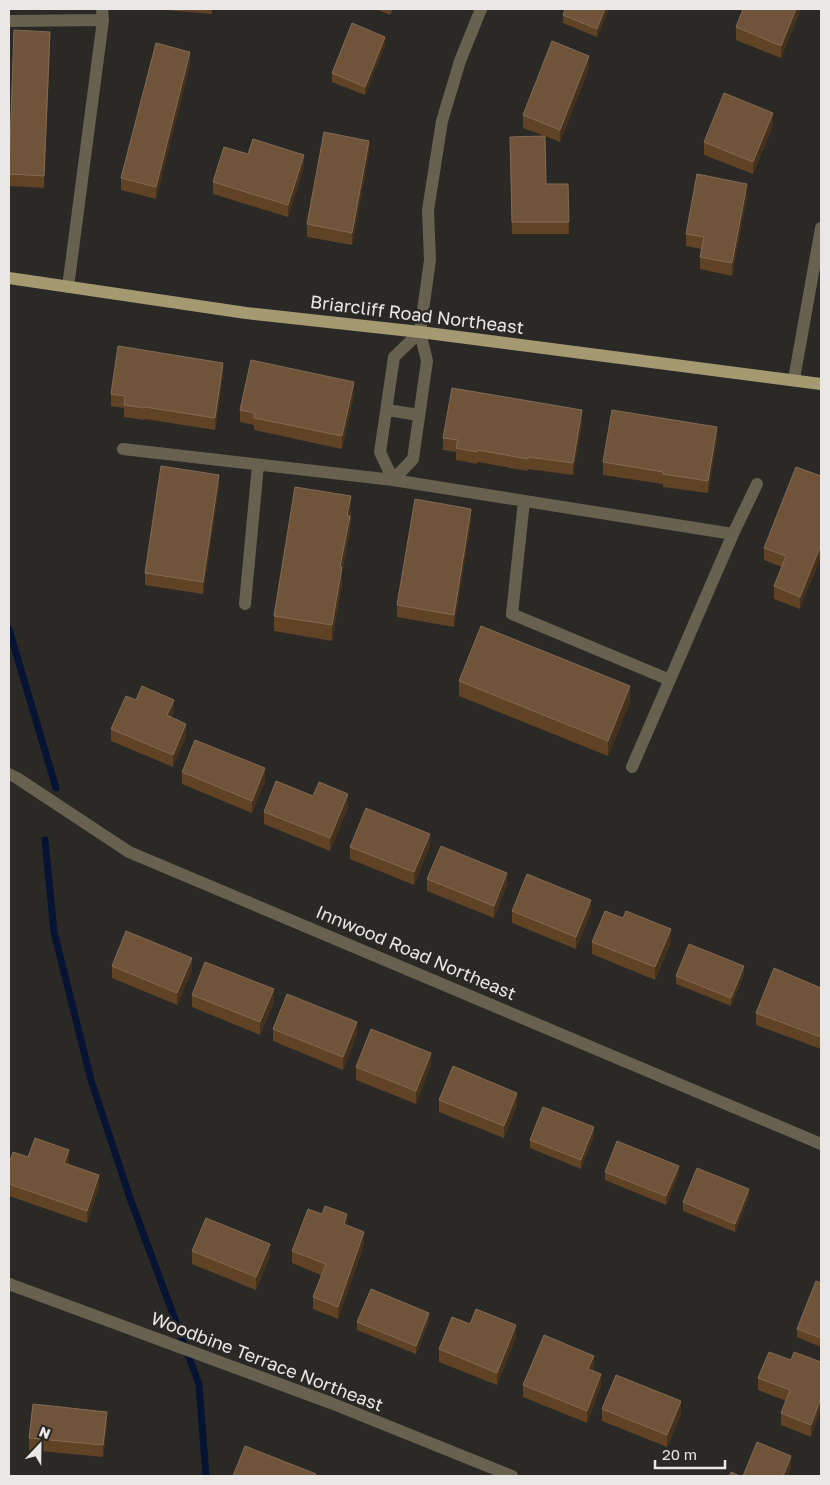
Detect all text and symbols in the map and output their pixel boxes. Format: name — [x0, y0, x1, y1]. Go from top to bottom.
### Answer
street label: Briarcliff Road Northeast — [309, 290, 525, 338]
street label: Innwood Road Northeast — [313, 900, 520, 1004]
street label: Woodbine Terrace Northeast — [148, 1306, 387, 1416]
north arrow — [15, 1420, 65, 1470]
text: N — [37, 1423, 53, 1442]
scale bar — [655, 1438, 725, 1470]
text: 20 m — [662, 1445, 697, 1463]

